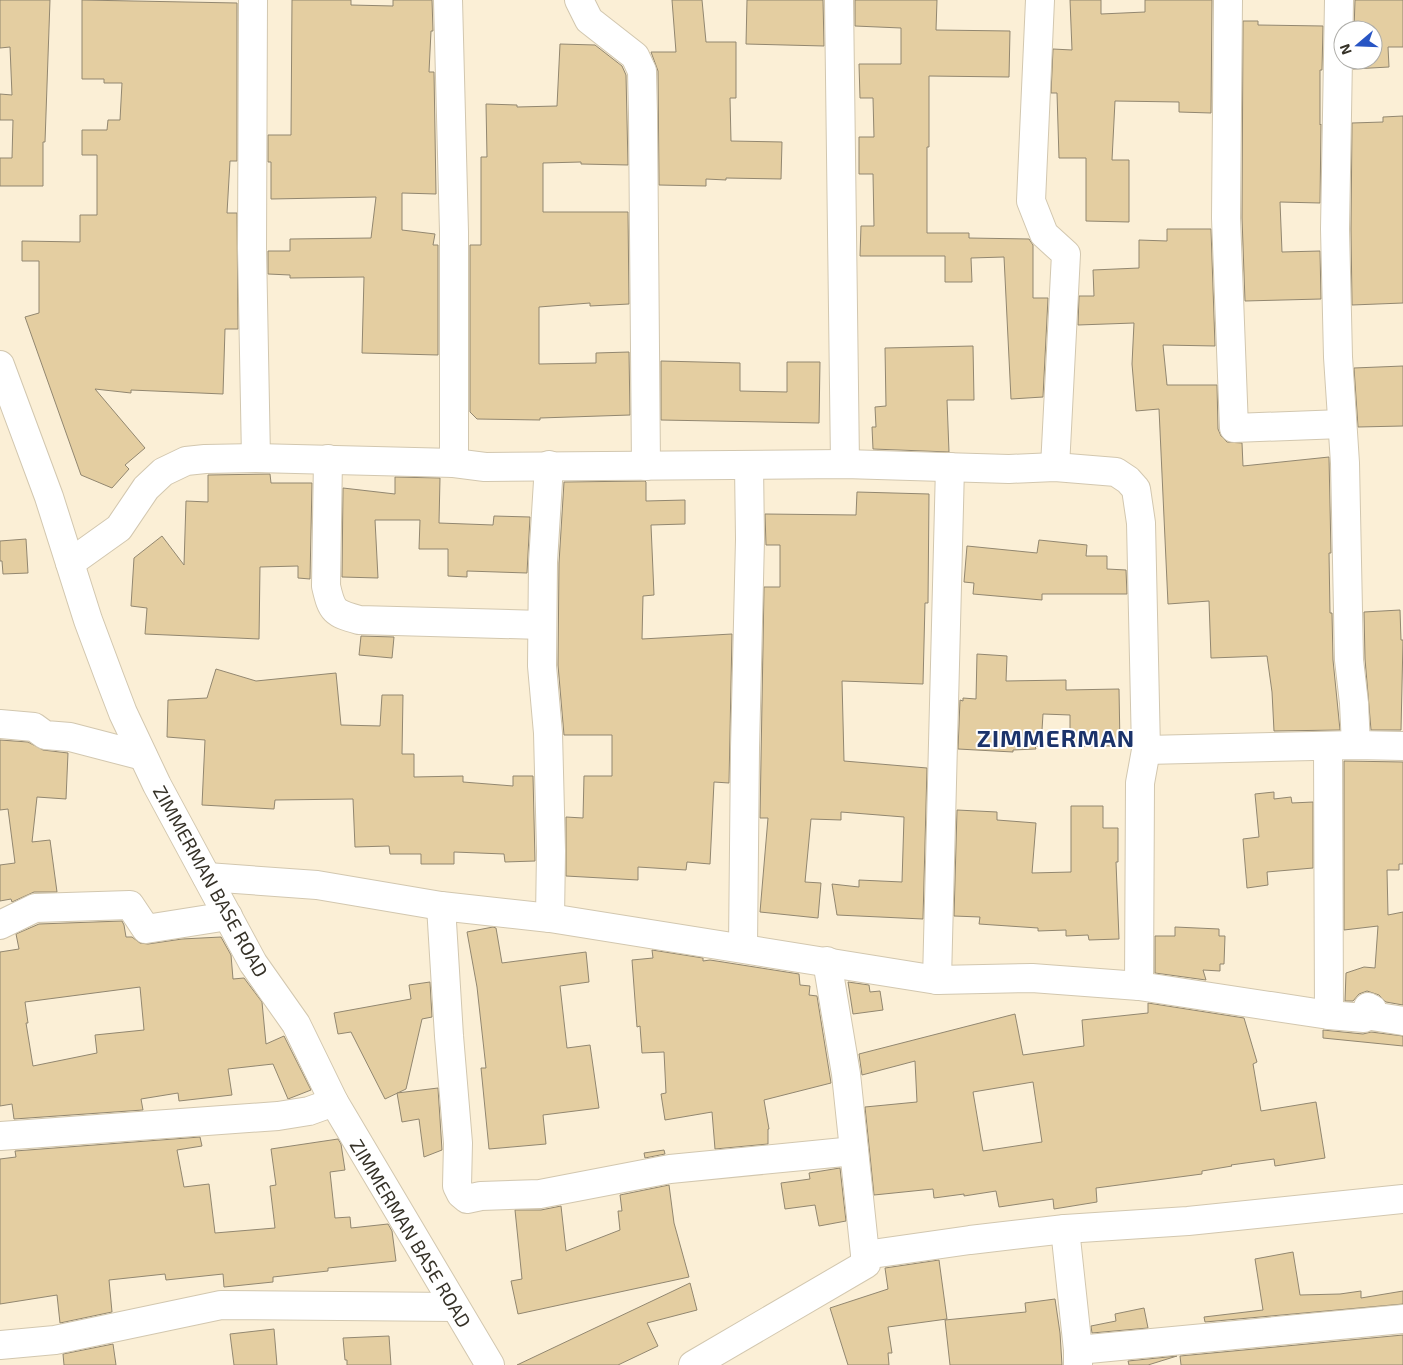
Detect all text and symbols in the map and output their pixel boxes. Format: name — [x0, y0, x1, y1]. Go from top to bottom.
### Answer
north arrow — [1333, 20, 1383, 70]
text: N — [1336, 42, 1355, 57]
district label: ZIMMERMAN — [977, 723, 1135, 752]
street label: ZIMMERMAN BASE ROAD — [149, 781, 273, 981]
street label: ZIMMERMAN BASE ROAD — [346, 1135, 476, 1331]

